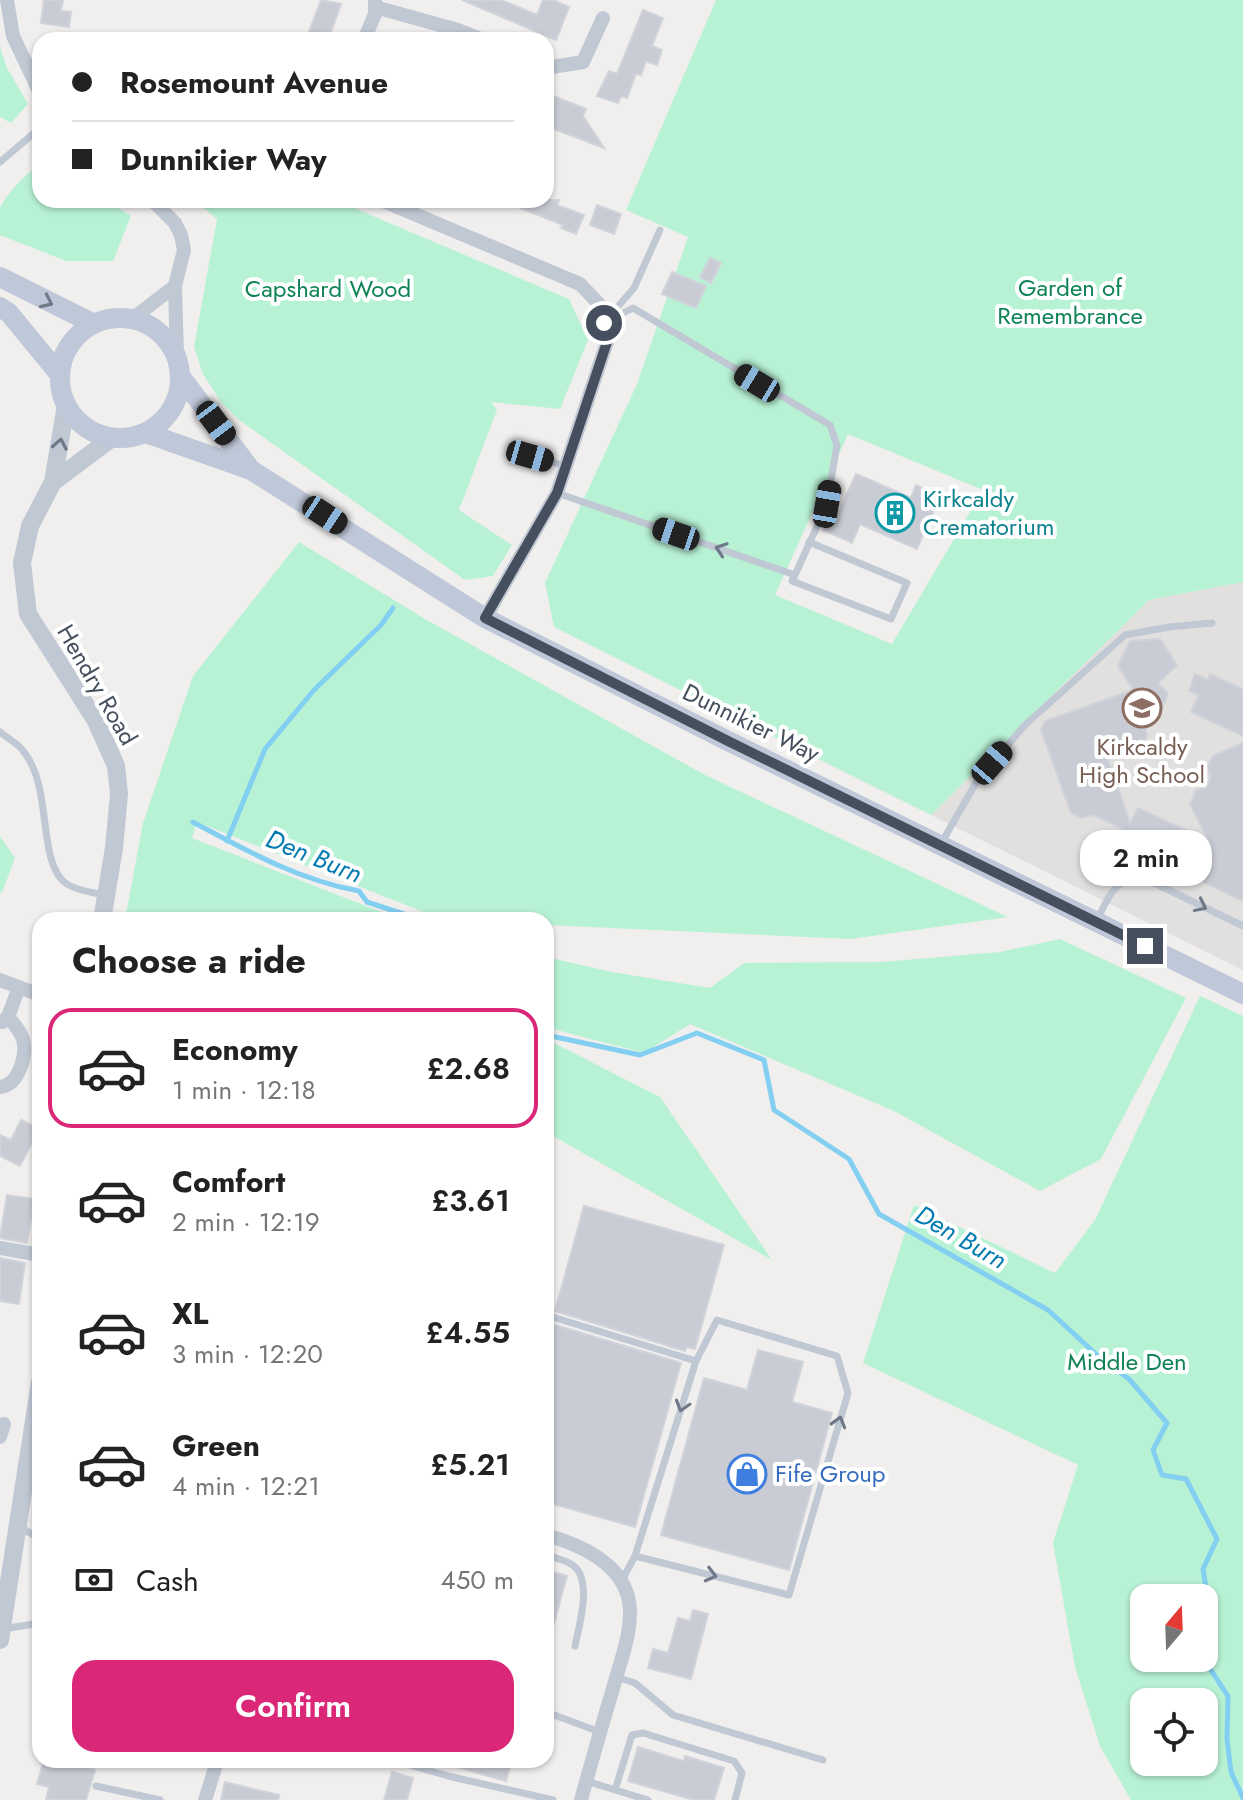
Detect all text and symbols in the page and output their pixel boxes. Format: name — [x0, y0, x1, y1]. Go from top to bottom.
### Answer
text: Rosemount Avenue — [120, 61, 388, 104]
text: Dunnikier Way — [120, 138, 327, 181]
park label: Garden of Remembrance — [997, 270, 1143, 333]
park label: Capshard Wood — [245, 271, 411, 306]
one-way arrow — [38, 292, 53, 308]
route start — [586, 305, 622, 341]
car — [730, 360, 784, 406]
car — [192, 397, 240, 449]
one-way arrow — [51, 437, 68, 451]
car — [504, 438, 556, 474]
car — [811, 478, 843, 530]
place label: Kirkcaldy Crematorium — [923, 481, 1055, 544]
car — [298, 492, 352, 538]
building icon: Kirkcaldy Crematorium — [874, 492, 916, 534]
car — [649, 515, 703, 553]
one-way arrow — [715, 543, 729, 559]
street label: Hendry Road — [49, 618, 146, 752]
street label: Dunnikier Way — [677, 674, 826, 771]
school or university icon: Kirkcaldy High School — [1121, 687, 1163, 729]
place label: Kirkcaldy High School — [1079, 729, 1205, 792]
car — [967, 737, 1017, 789]
water label: Den Burn — [260, 820, 368, 892]
callout: 2 min — [1079, 830, 1211, 886]
text: 2 min — [1113, 839, 1179, 877]
one-way arrow — [1193, 896, 1207, 912]
route end — [1127, 928, 1163, 964]
text: Choose a ride — [72, 934, 306, 986]
text: Economy — [172, 1028, 298, 1071]
icon: car — [76, 1032, 148, 1104]
text: £2.68 — [426, 1047, 510, 1090]
text: 1 min · 12:18 — [172, 1071, 316, 1109]
text: Comfort — [172, 1160, 285, 1203]
icon: car — [76, 1164, 148, 1236]
text: £3.61 — [431, 1179, 510, 1222]
water label: Den Burn — [908, 1195, 1014, 1279]
text: 2 min · 12:19 — [172, 1203, 320, 1241]
text: XL — [172, 1292, 208, 1335]
icon: car — [76, 1296, 148, 1368]
text: £4.55 — [425, 1311, 510, 1354]
text: 3 min · 12:20 — [172, 1335, 323, 1373]
park label: Middle Den — [1067, 1344, 1187, 1379]
one-way arrow — [675, 1399, 691, 1413]
one-way arrow — [830, 1416, 846, 1430]
text: Green — [172, 1424, 260, 1467]
icon: car — [76, 1428, 148, 1500]
text: £5.21 — [430, 1443, 510, 1486]
shop icon: Fife Group — [726, 1453, 768, 1495]
place label: Fife Group — [775, 1456, 886, 1491]
text: 4 min · 12:21 — [172, 1467, 320, 1505]
icon: cash — [72, 1558, 116, 1602]
text: Cash — [136, 1559, 199, 1602]
text: 450 m — [440, 1561, 514, 1599]
one-way arrow — [704, 1566, 717, 1583]
north arrow — [1130, 1584, 1218, 1672]
map controls — [1130, 1584, 1218, 1776]
button: Confirm — [72, 1660, 514, 1752]
button: locate — [1130, 1688, 1218, 1776]

